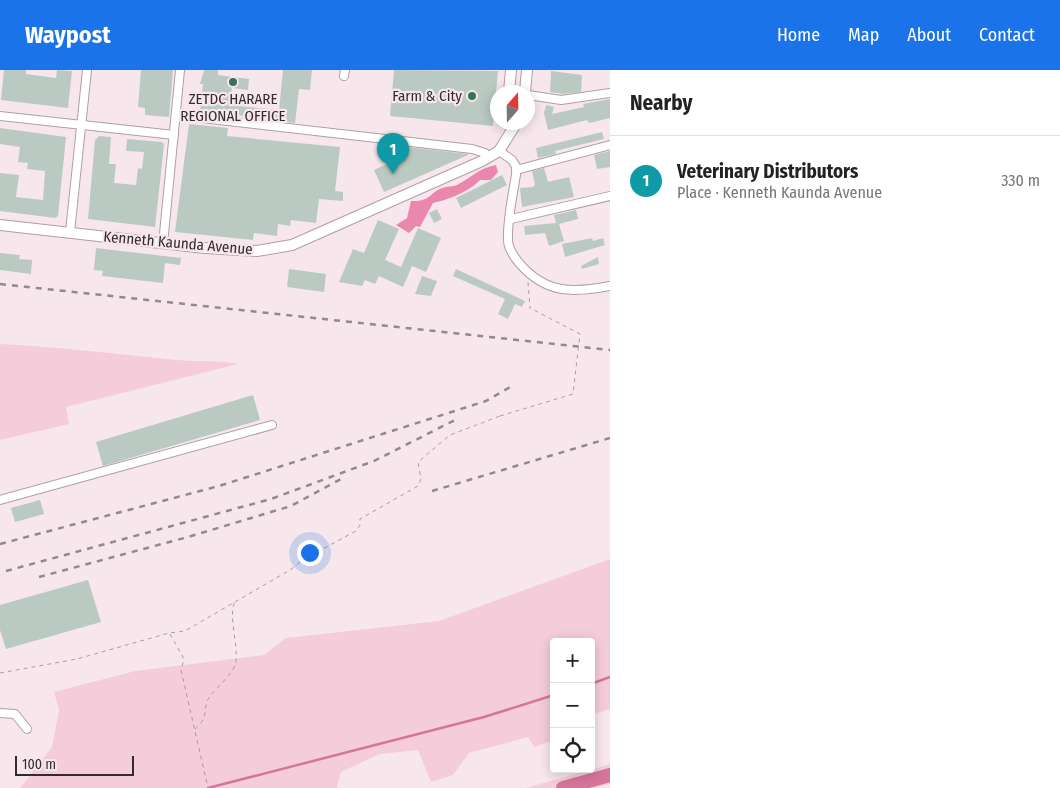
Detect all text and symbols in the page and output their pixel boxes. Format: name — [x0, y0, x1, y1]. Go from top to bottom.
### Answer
text: Waypost — [25, 21, 111, 49]
text: Home — [777, 24, 820, 46]
text: Map — [848, 24, 879, 46]
text: About — [907, 24, 951, 46]
text: Contact — [979, 24, 1035, 46]
marker: ZETDC HARARE REGIONAL OFFICE — [227, 76, 239, 88]
north arrow — [490, 85, 535, 130]
place label: Farm & City — [392, 87, 462, 105]
place label: ZETDC HARARE REGIONAL OFFICE — [180, 90, 286, 125]
marker: Farm & City — [466, 90, 478, 102]
text: Nearby — [630, 90, 692, 116]
pin: 1 — [377, 133, 409, 174]
text: Veterinary Distributors — [677, 160, 858, 183]
text: 1 — [643, 171, 649, 190]
text: 330 m — [1001, 171, 1040, 190]
text: Place · Kenneth Kaunda Avenue — [677, 183, 882, 202]
street label: Kenneth Kaunda Avenue — [103, 228, 253, 258]
your location — [297, 540, 323, 566]
map controls — [550, 638, 595, 773]
button: + — [550, 638, 595, 683]
button: − — [550, 683, 595, 728]
button: locate — [550, 728, 595, 773]
scale bar — [15, 753, 134, 776]
text: 100 m — [22, 756, 56, 773]

